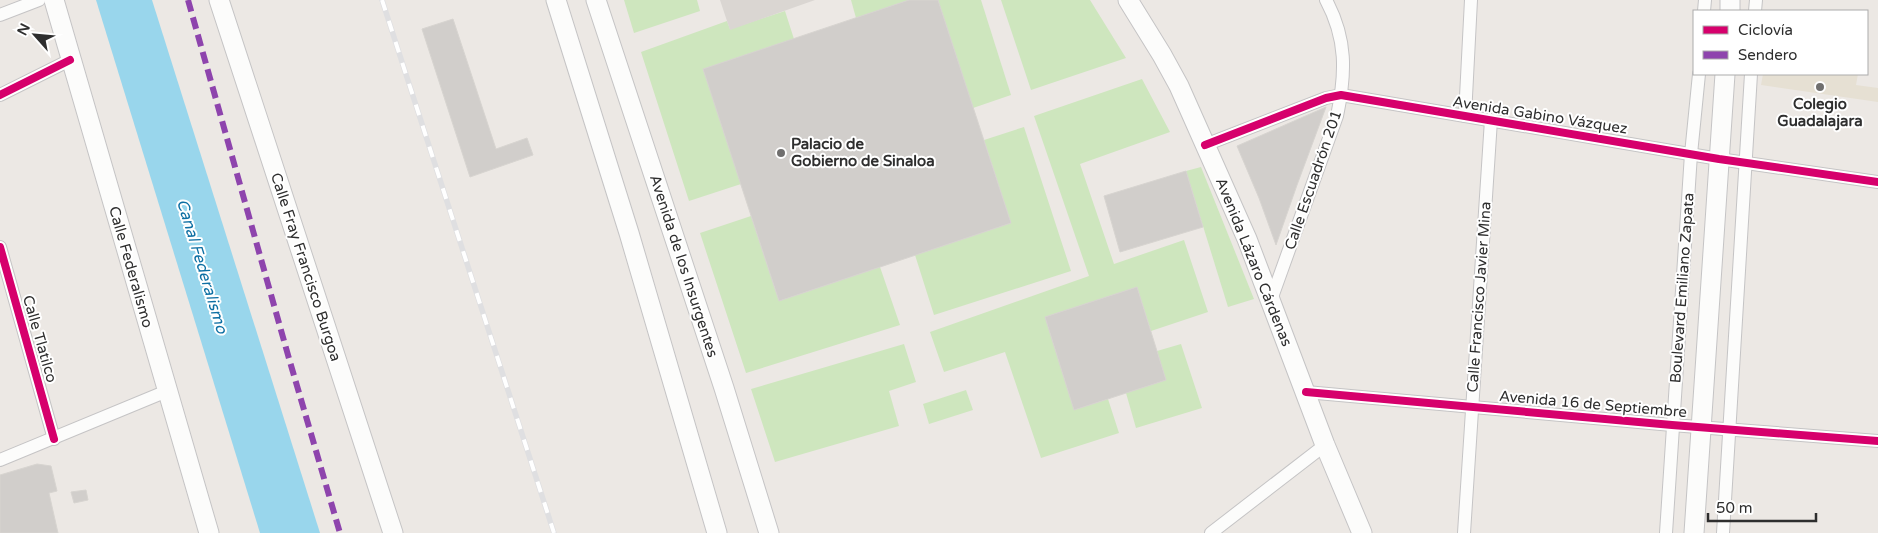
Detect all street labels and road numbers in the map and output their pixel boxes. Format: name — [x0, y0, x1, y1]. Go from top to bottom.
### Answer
street label: Avenida Gabino Vázquez — [1451, 92, 1629, 138]
street label: Calle Escuadrón 201 — [1281, 108, 1345, 252]
street label: Calle Fray Francisco Burgoa — [267, 170, 345, 364]
street label: Avenida de los Insurgentes — [646, 172, 722, 360]
street label: Avenida Lázaro Cárdenas — [1212, 175, 1296, 349]
street label: Boulevard Emiliano Zapata — [1666, 192, 1698, 384]
street label: Calle Francisco Javier Mina — [1463, 201, 1495, 393]
street label: Calle Federalismo — [105, 204, 157, 330]
street label: Calle Tlatilco — [19, 293, 61, 385]
street label: Avenida 16 de Septiembre — [1498, 387, 1688, 421]

